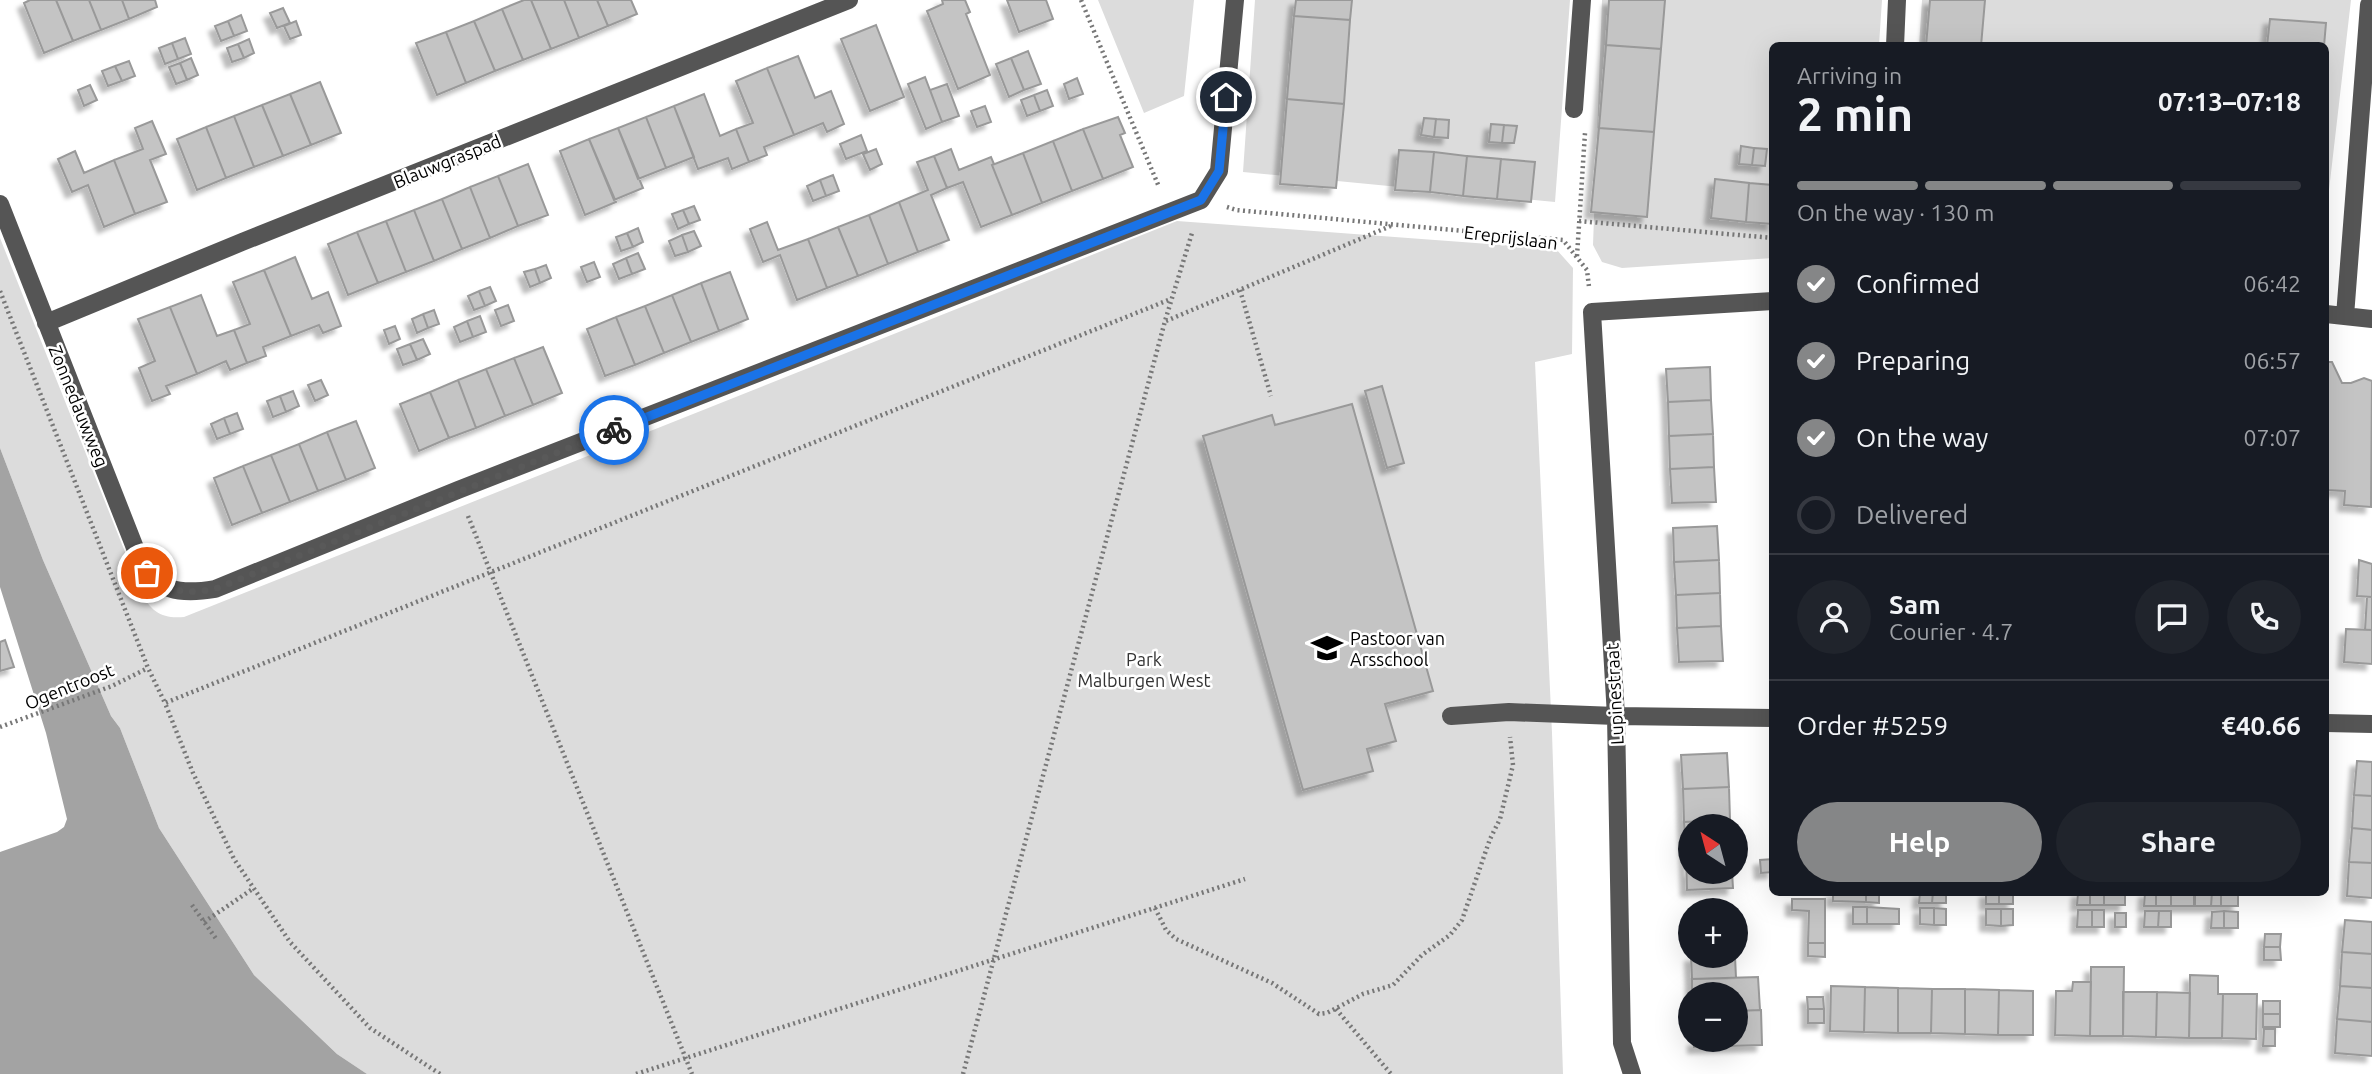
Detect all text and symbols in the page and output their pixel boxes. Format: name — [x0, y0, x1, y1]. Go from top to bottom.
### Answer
text: Arriving in — [1797, 63, 1902, 88]
pin — [1196, 67, 1256, 127]
icon: home — [1207, 78, 1245, 116]
text: 07:13–07:18 — [2158, 87, 2301, 116]
text: 2 min — [1797, 88, 1913, 140]
street label: Blauwgraspad — [390, 130, 504, 192]
text: On the way · 130 m — [1797, 200, 1994, 225]
street label: Ereprijslaan — [1463, 221, 1559, 253]
icon: check — [1797, 265, 1835, 303]
text: Confirmed — [1856, 269, 1980, 298]
text: 06:42 — [2243, 271, 2301, 296]
street label: Zonnedauwweg — [45, 342, 113, 470]
icon: check — [1797, 342, 1835, 380]
text: Preparing — [1856, 346, 1970, 375]
text: 06:57 — [2243, 348, 2301, 373]
courier — [579, 395, 649, 465]
icon: bike — [595, 411, 633, 449]
icon: check — [1797, 419, 1835, 457]
text: On the way — [1856, 423, 1988, 452]
text: 07:07 — [2243, 425, 2301, 450]
text: Delivered — [1856, 500, 1968, 529]
pin — [117, 543, 177, 603]
icon: bag — [128, 554, 166, 592]
button: person — [1797, 580, 1871, 654]
button: chat — [2135, 580, 2209, 654]
button: phone — [2227, 580, 2301, 654]
text: Sam — [1889, 590, 1941, 619]
text: Courier · 4.7 — [1889, 619, 2013, 644]
place label: Pastoor van Arsschool — [1350, 628, 1445, 669]
school or university icon: Pastoor van Arsschool — [1310, 631, 1344, 665]
street label: Lupinestraat — [1601, 643, 1627, 745]
park label: Park Malburgen West — [1077, 649, 1211, 690]
street label: Ogentroost — [22, 659, 116, 713]
text: Order #5259 — [1797, 711, 1948, 740]
text: €40.66 — [2221, 711, 2301, 740]
button: Help — [1797, 802, 2042, 882]
button: Share — [2056, 802, 2301, 882]
north arrow — [1678, 814, 1748, 884]
map controls — [1678, 814, 1748, 1052]
button: + — [1678, 898, 1748, 968]
button: − — [1678, 982, 1748, 1052]

